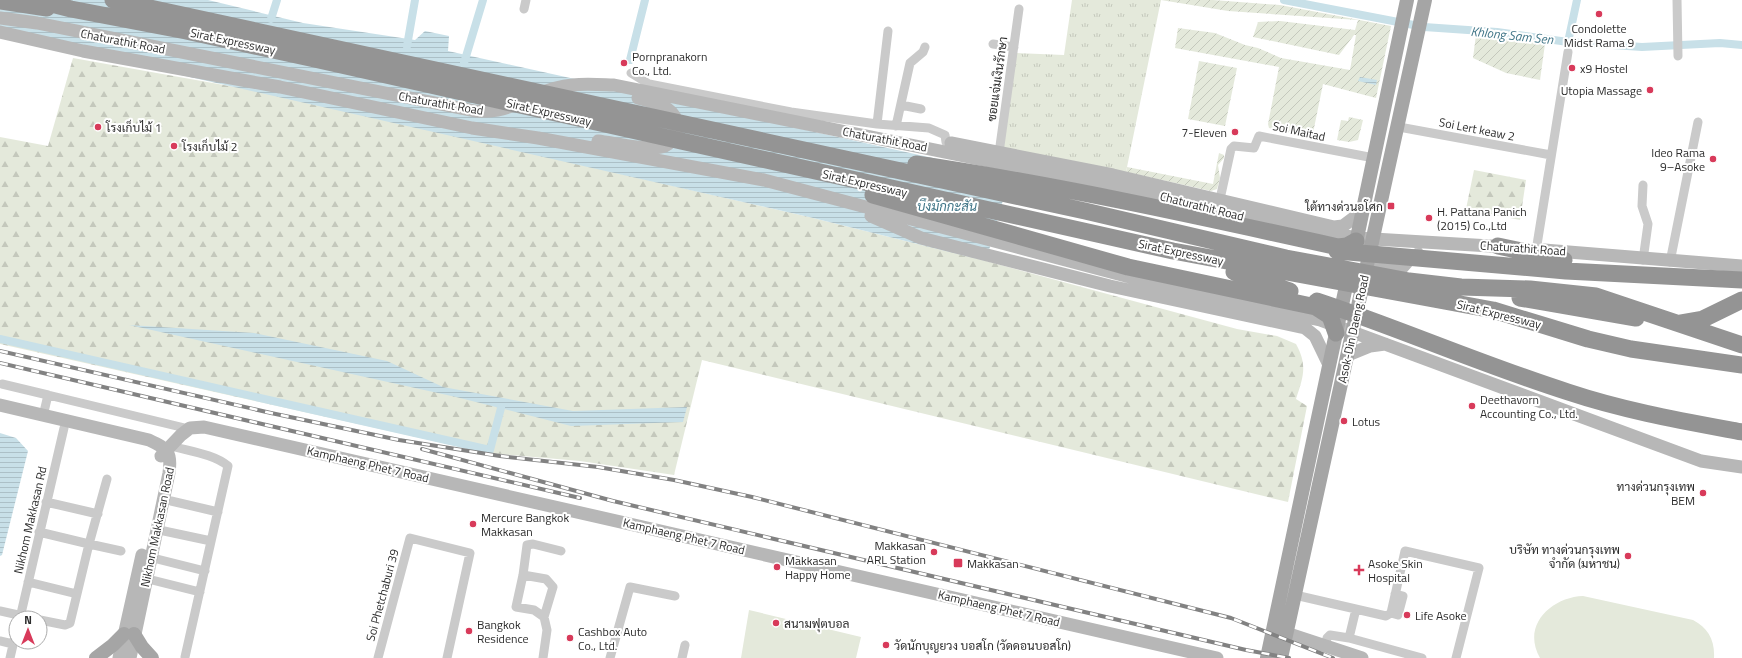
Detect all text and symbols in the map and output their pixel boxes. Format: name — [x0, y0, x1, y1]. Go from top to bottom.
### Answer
marker: Condolette Midst Rama 9 — [1594, 9, 1604, 19]
place label: Condolette Midst Rama 9 — [1564, 19, 1634, 52]
water label: Khlong Sam Sen — [1470, 21, 1555, 49]
street label: Chaturathit Road — [79, 23, 167, 59]
street label: Sirat Expressway — [189, 23, 278, 59]
street label: ซอยแจ่มเงินรักษา — [982, 35, 1012, 123]
place label: Pornpranakorn Co., Ltd. — [632, 47, 707, 80]
marker: Pornpranakorn Co., Ltd. — [619, 58, 629, 68]
place label: x9 Hostel — [1580, 59, 1628, 78]
marker: x9 Hostel — [1567, 63, 1577, 73]
place label: Utopia Massage — [1561, 81, 1642, 100]
marker: Utopia Massage — [1645, 85, 1655, 95]
street label: Chaturathit Road — [397, 86, 485, 120]
street label: Sirat Expressway — [505, 93, 594, 131]
street label: Soi Lert keaw 2 — [1437, 112, 1517, 146]
street label: Soi Maitad — [1271, 116, 1327, 146]
place label: โรงเก็บไม้ 1 — [105, 118, 162, 137]
street label: Chaturathit Road — [841, 121, 929, 157]
marker: โรงเก็บไม้ 1 — [93, 122, 103, 132]
place label: 7-Eleven — [1181, 123, 1227, 142]
marker: 7-Eleven — [1230, 127, 1240, 137]
place label: โรงเก็บไม้ 2 — [181, 137, 238, 156]
marker: โรงเก็บไม้ 2 — [169, 141, 179, 151]
place label: Ideo Rama 9–Asoke — [1651, 143, 1705, 176]
marker: Ideo Rama 9–Asoke — [1708, 154, 1718, 164]
street label: Sirat Expressway — [821, 164, 910, 202]
street label: Chaturathit Road — [1158, 186, 1246, 226]
water label: บึงมักกะสัน — [917, 196, 978, 216]
place label: ใต้ทางด่วนอโศก — [1304, 197, 1383, 216]
marker: ใต้ทางด่วนอโศก — [1386, 201, 1396, 211]
place label: H. Pattana Panich (2015) Co.,Ltd — [1437, 202, 1527, 235]
marker: H. Pattana Panich (2015) Co.,Ltd — [1424, 213, 1434, 223]
street label: Sirat Expressway — [1137, 234, 1226, 270]
street label: Chaturathit Road — [1480, 236, 1566, 260]
street label: Asok-Din Daeng Road — [1332, 273, 1374, 385]
street label: Sirat Expressway — [1455, 294, 1543, 334]
place label: Deethavorn Accounting Co., Ltd. — [1480, 390, 1578, 423]
marker: Deethavorn Accounting Co., Ltd. — [1467, 401, 1477, 411]
place label: Lotus — [1352, 412, 1381, 431]
marker: Lotus — [1339, 416, 1349, 426]
street label: Kamphaeng Phet 7 Road — [305, 441, 431, 487]
street label: Nikhom Makkasan Rd — [8, 464, 52, 576]
street label: Nikhom Makkasan Road — [135, 465, 179, 589]
place label: ทางด่วนกรุงเทพ BEM — [1617, 477, 1695, 510]
marker: ทางด่วนกรุงเทพ BEM — [1698, 488, 1708, 498]
place label: Mercure Bangkok Makkasan — [481, 508, 569, 541]
street label: Kamphaeng Phet 7 Road — [621, 513, 747, 559]
marker: Mercure Bangkok Makkasan — [468, 519, 478, 529]
place label: Makkasan ARL Station — [867, 536, 926, 569]
place label: บริษัท ทางด่วนกรุงเทพ จำกัด (มหาชน) — [1509, 540, 1620, 573]
street label: Soi Phetchaburi 39 — [361, 546, 404, 643]
marker: Makkasan ARL Station — [929, 547, 939, 557]
place label: Makkasan Happy Home — [785, 551, 851, 584]
marker: บริษัท ทางด่วนกรุงเทพ จำกัด (มหาชน) — [1623, 551, 1633, 561]
place label: Makkasan — [967, 554, 1019, 573]
place label: Asoke Skin Hospital — [1368, 554, 1423, 587]
marker: Makkasan — [952, 557, 964, 569]
marker: Makkasan Happy Home — [772, 562, 782, 572]
marker: Asoke Skin Hospital — [1353, 564, 1365, 576]
street label: Kamphaeng Phet 7 Road — [936, 585, 1062, 631]
place label: Life Asoke — [1415, 606, 1467, 625]
north arrow — [8, 610, 48, 650]
marker: Life Asoke — [1402, 610, 1412, 620]
text: N — [24, 612, 32, 628]
place label: สนามฟุตบอล — [784, 614, 850, 633]
place label: Bangkok Residence — [477, 615, 529, 648]
marker: สนามฟุตบอล — [771, 618, 781, 628]
place label: Cashbox Auto Co., Ltd. — [578, 622, 647, 655]
marker: Bangkok Residence — [464, 626, 474, 636]
marker: Cashbox Auto Co., Ltd. — [565, 633, 575, 643]
place label: วัดนักบุญยวง บอสโก (วัดดอนบอสโก) — [894, 636, 1071, 655]
marker: วัดนักบุญยวง บอสโก (วัดดอนบอสโก) — [881, 640, 891, 650]

